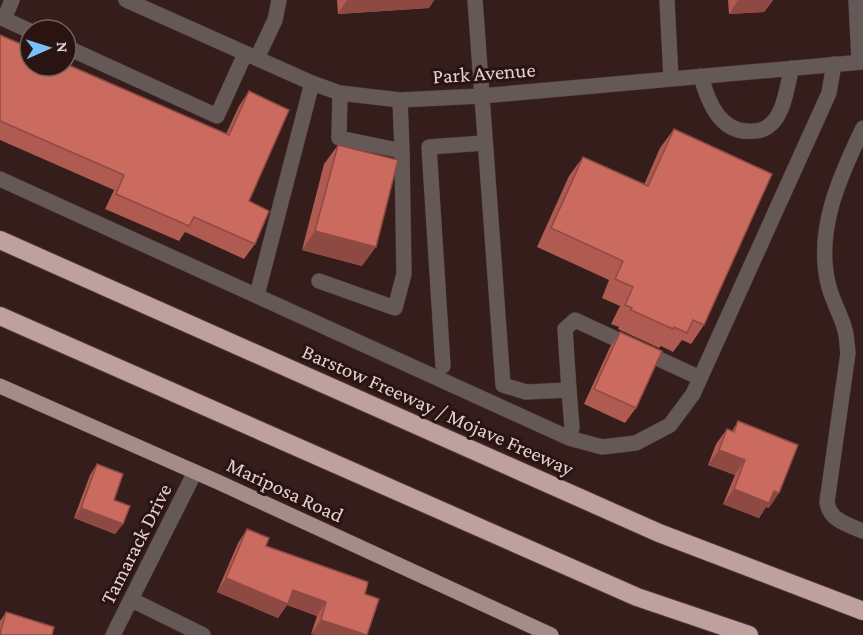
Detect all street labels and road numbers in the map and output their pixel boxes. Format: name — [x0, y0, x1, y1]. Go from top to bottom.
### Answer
street label: Park Avenue — [432, 57, 536, 89]
street label: Barstow Freeway / Mojave Freeway — [299, 339, 578, 481]
street label: Mariposa Road — [223, 452, 347, 528]
street label: Tamarack Drive — [95, 480, 177, 608]

